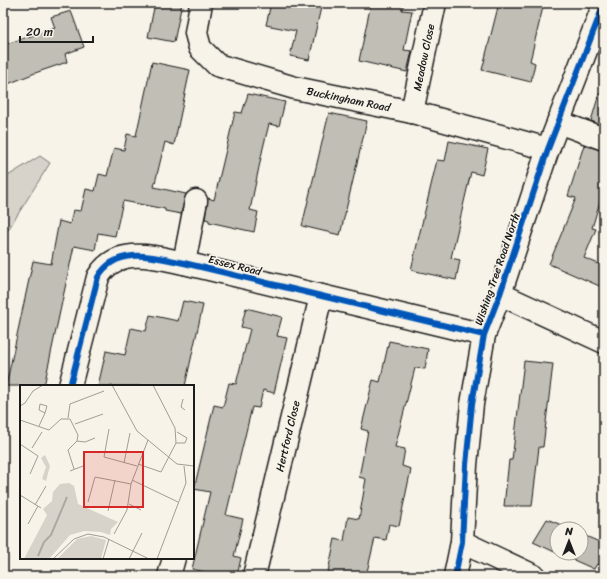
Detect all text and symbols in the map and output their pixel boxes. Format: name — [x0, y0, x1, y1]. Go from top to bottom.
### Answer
scale bar — [20, 18, 93, 44]
text: 20 m — [26, 21, 53, 43]
street label: Meadow Close — [408, 22, 440, 93]
street label: Buckingham Road — [305, 82, 393, 118]
street label: Wishing Tree Road North — [469, 210, 526, 328]
street label: Essex Road — [206, 250, 265, 282]
inset map — [20, 385, 194, 559]
street label: Hertford Close — [270, 398, 306, 474]
north arrow — [549, 521, 589, 561]
text: N — [564, 522, 573, 541]

